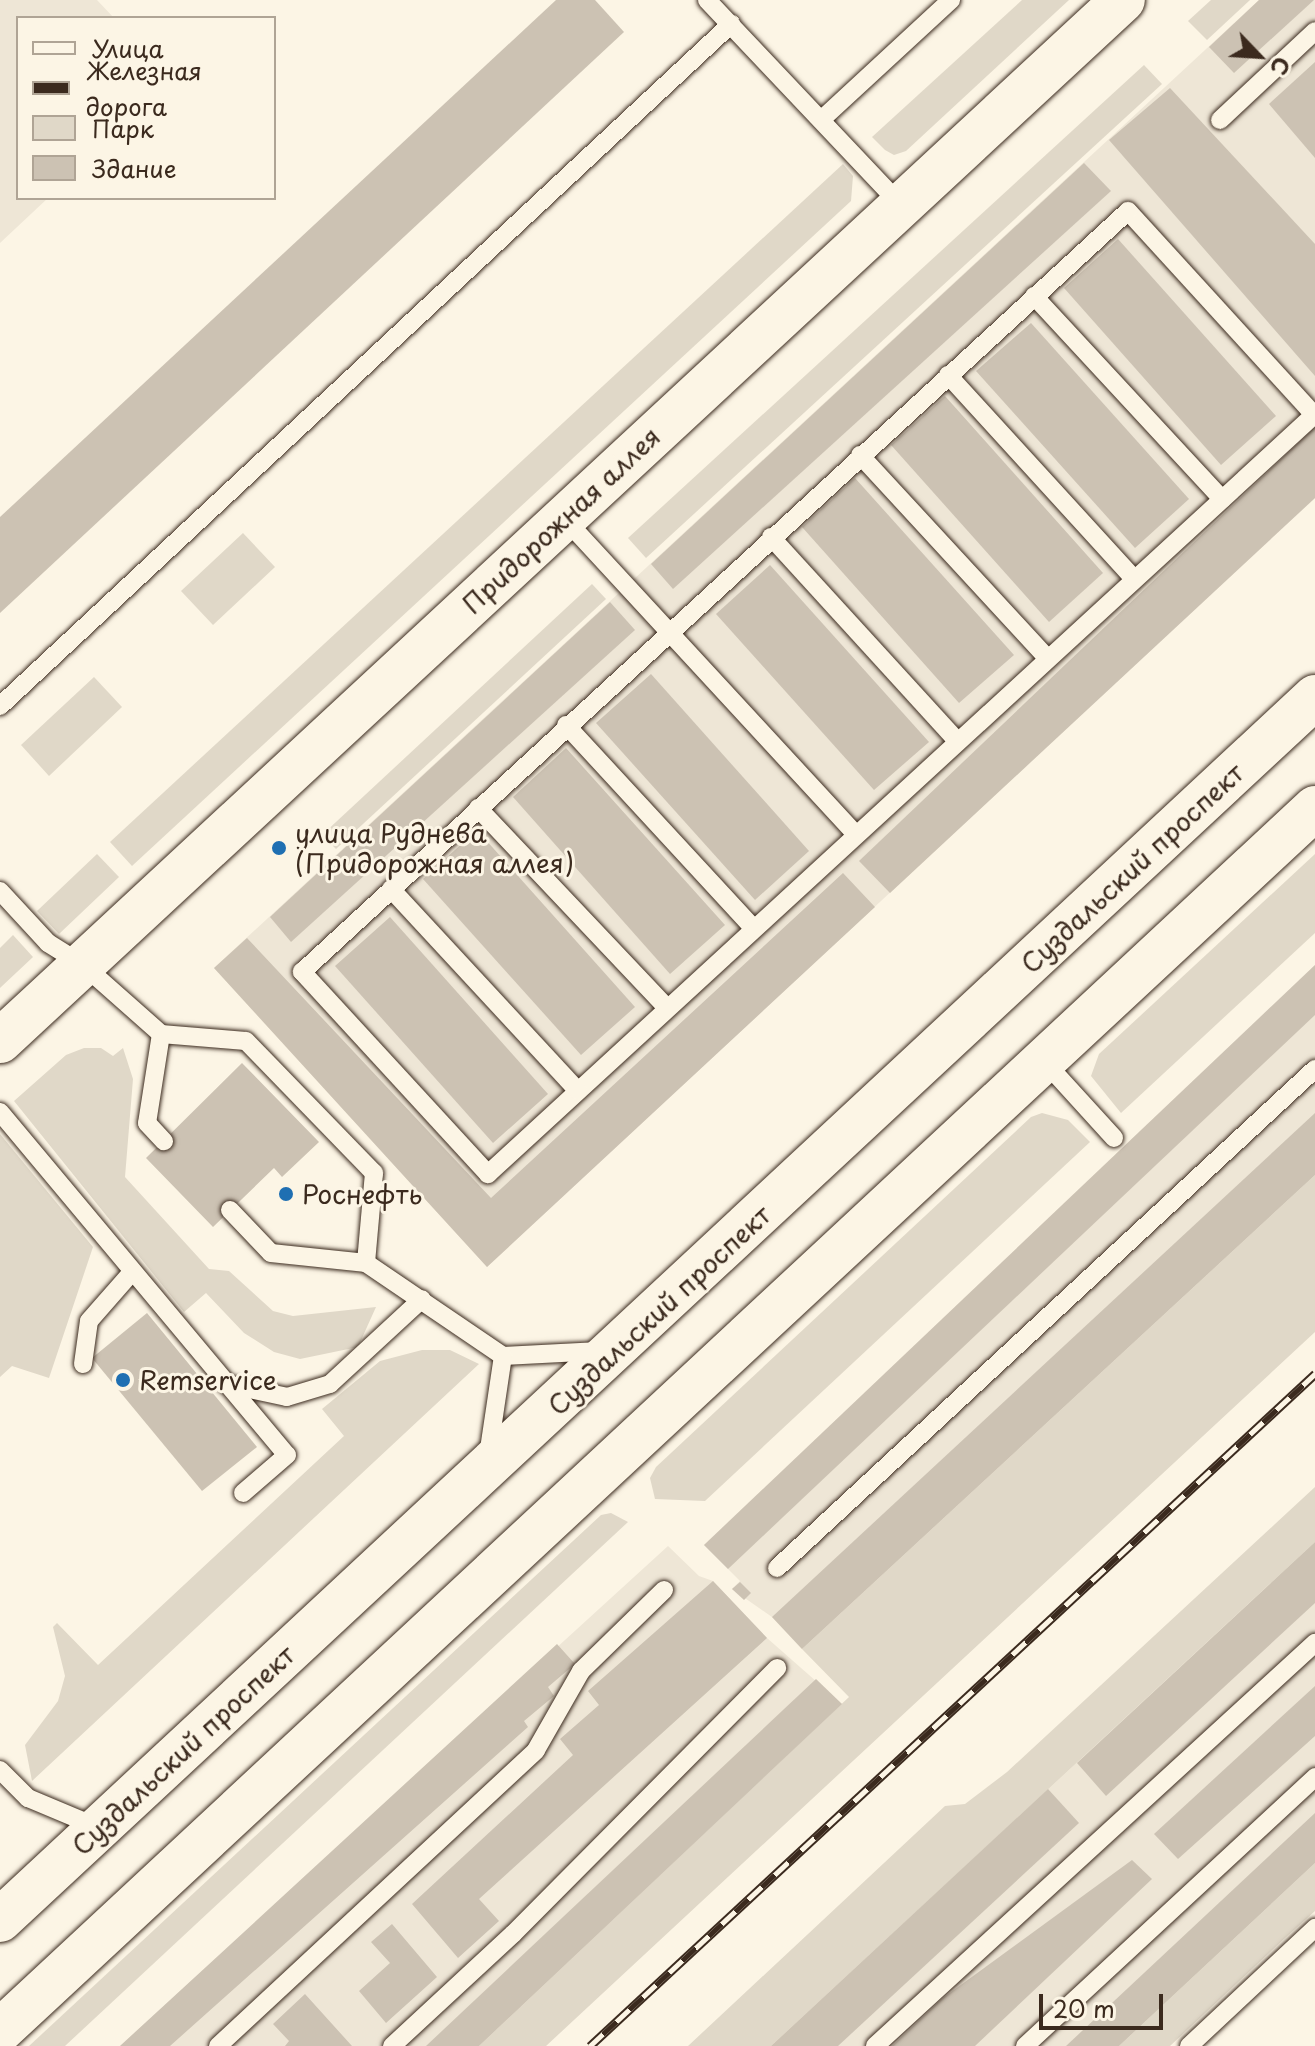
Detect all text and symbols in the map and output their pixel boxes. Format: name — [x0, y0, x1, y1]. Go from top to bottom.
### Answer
legend — [16, 16, 276, 200]
north arrow — [1219, 16, 1299, 96]
text: Улица — [92, 30, 164, 66]
text: Железная дорога — [86, 52, 202, 124]
text: С — [1263, 52, 1300, 81]
text: Парк — [92, 110, 154, 146]
text: Здание — [92, 150, 177, 186]
street label: Придорожная аллея — [456, 420, 666, 620]
street label: Суздальский проспект — [1014, 757, 1250, 979]
place label: улица Руднева (Придорожная аллея) — [295, 817, 575, 878]
marker: улица Руднева (Придорожная аллея) — [270, 839, 288, 857]
place label: Роснефть — [302, 1178, 422, 1210]
marker: Роснефть — [277, 1185, 295, 1203]
street label: Суздальский проспект — [541, 1199, 777, 1421]
place label: Remservice — [139, 1364, 277, 1396]
marker: Remservice — [114, 1371, 132, 1389]
street label: Суздальский проспект — [65, 1639, 301, 1861]
scale bar — [1043, 1978, 1167, 2028]
text: 20 m — [1053, 1990, 1115, 2026]

